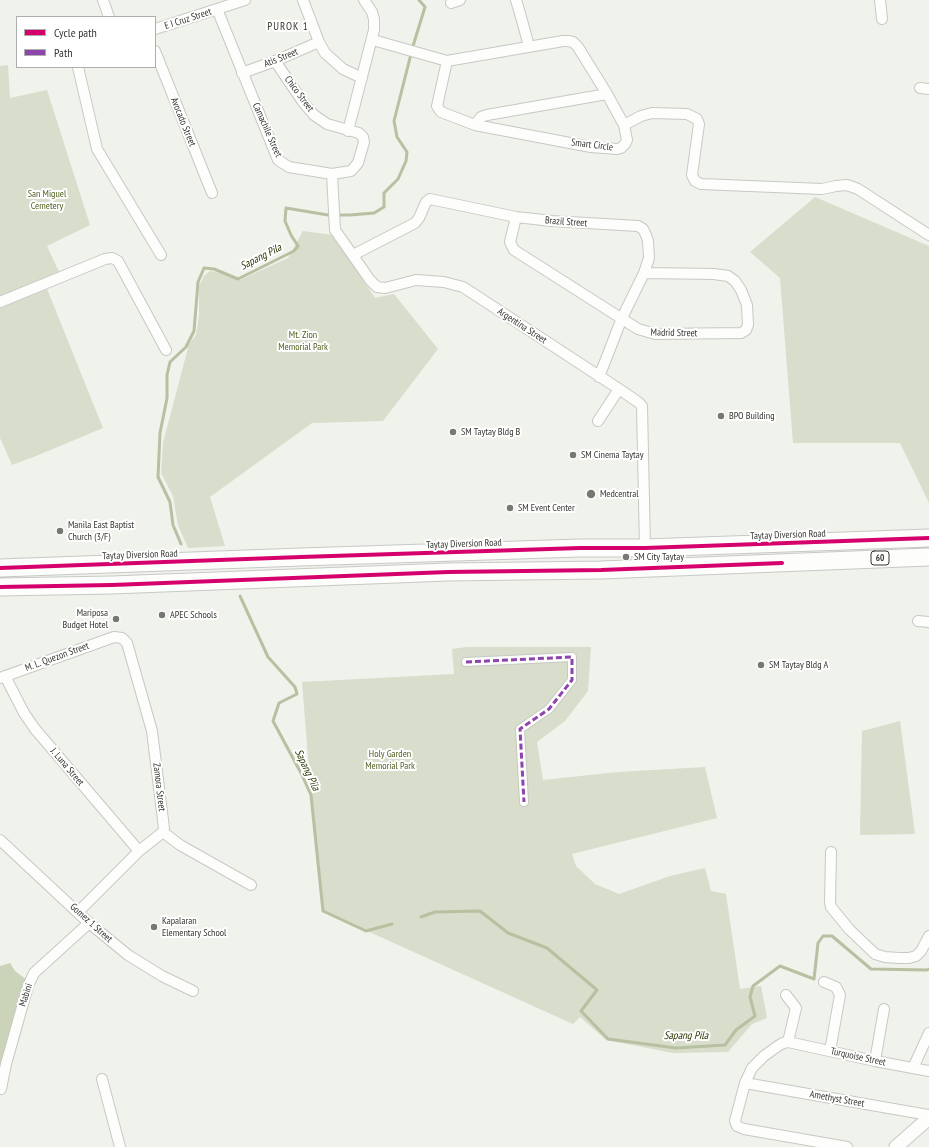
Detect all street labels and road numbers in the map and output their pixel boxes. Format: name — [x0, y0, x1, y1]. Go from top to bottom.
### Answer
street label: E I Cruz Street — [163, 6, 213, 32]
street label: Atis Street — [262, 46, 300, 70]
street label: Chico Street — [282, 74, 316, 114]
street label: Avocado Street — [168, 96, 198, 148]
street label: Camachile Street — [250, 101, 284, 159]
street label: Smart Circle — [570, 136, 614, 154]
street label: Brazil Street — [544, 215, 588, 229]
street label: Argentina Street — [495, 306, 549, 346]
street label: Madrid Street — [651, 327, 697, 339]
street label: Taytay Diversion Road — [750, 528, 826, 542]
street label: Taytay Diversion Road — [426, 537, 502, 551]
street label: Taytay Diversion Road — [102, 548, 178, 562]
road number: 60 — [871, 551, 889, 565]
street label: M. L. Quezon Street — [23, 640, 91, 674]
street label: J. Luna Street — [48, 746, 86, 788]
street label: Zamora Street — [150, 762, 168, 812]
street label: Gomez 1 Street — [67, 901, 115, 945]
street label: Mabini — [17, 982, 35, 1008]
street label: Turquoise Street — [829, 1045, 887, 1069]
street label: Amethyst Street — [809, 1088, 865, 1110]

